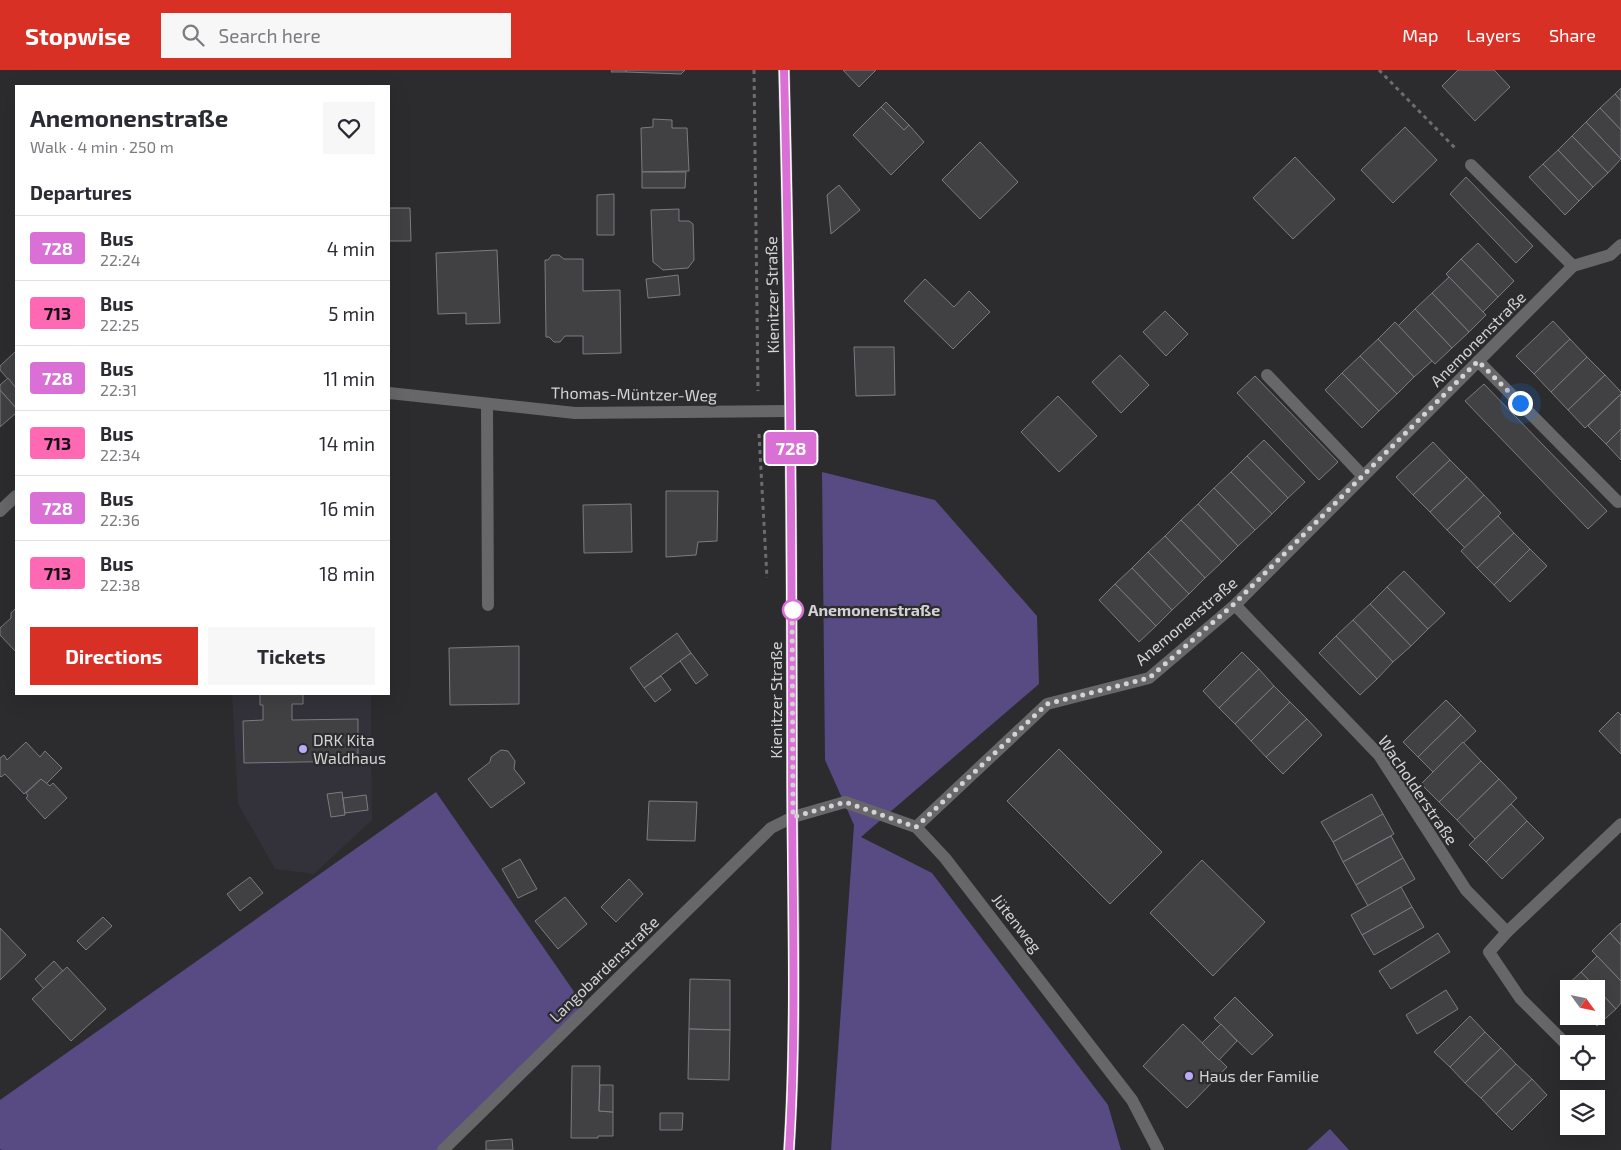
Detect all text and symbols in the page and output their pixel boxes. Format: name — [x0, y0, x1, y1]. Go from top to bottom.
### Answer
search box — [161, 13, 511, 58]
text: Stopwise — [25, 21, 131, 50]
icon: search — [179, 21, 207, 49]
text: Search here — [219, 24, 321, 47]
text: Map — [1402, 24, 1438, 46]
text: Layers — [1466, 24, 1521, 46]
text: Share — [1549, 24, 1596, 46]
button: heart — [323, 102, 375, 154]
text: Anemonenstraße — [30, 103, 228, 132]
text: Walk · 4 min · 250 m — [30, 137, 174, 156]
text: Departures — [30, 181, 132, 204]
text: Bus — [100, 227, 134, 250]
street label: Kienitzer Straße — [761, 236, 782, 354]
text: 728 — [42, 237, 73, 259]
text: 4 min — [327, 237, 375, 260]
text: 22:24 — [100, 250, 141, 269]
street label: Anemonenstraße — [1426, 287, 1529, 390]
text: Bus — [100, 292, 134, 315]
text: 713 — [44, 302, 71, 324]
text: 5 min — [328, 302, 375, 325]
text: 22:25 — [100, 315, 139, 334]
text: Bus — [100, 357, 134, 380]
text: 728 — [42, 367, 73, 389]
text: 11 min — [323, 367, 375, 390]
text: 22:31 — [100, 380, 137, 399]
street label: Thomas-Müntzer-Weg — [551, 383, 717, 404]
your location — [1508, 391, 1533, 416]
text: Bus — [100, 422, 134, 445]
text: 713 — [44, 432, 71, 454]
text: 14 min — [319, 432, 375, 455]
line badge: 728 — [762, 432, 820, 464]
text: 728 — [775, 437, 807, 459]
text: 22:34 — [100, 445, 141, 464]
text: Bus — [100, 487, 134, 510]
text: 728 — [42, 497, 73, 519]
text: 16 min — [320, 497, 375, 520]
text: 22:36 — [100, 510, 140, 529]
text: Bus — [100, 552, 134, 575]
text: 713 — [44, 562, 71, 584]
text: 18 min — [319, 562, 375, 585]
street label: Anemonenstraße — [1131, 573, 1240, 669]
text: 22:38 — [100, 575, 140, 594]
marker: Anemonenstraße — [782, 599, 804, 621]
place label: Anemonenstraße — [808, 600, 940, 619]
button: Directions — [30, 627, 198, 685]
button: Tickets — [208, 627, 375, 685]
street label: Kienitzer Straße — [766, 641, 785, 759]
place label: DRK Kita Waldhaus — [313, 730, 386, 767]
street label: Wacholderstraße — [1375, 731, 1462, 848]
marker: DRK Kita Waldhaus — [297, 743, 309, 755]
street label: Jütenweg — [989, 890, 1046, 956]
street label: Langobardenstraße — [545, 912, 662, 1026]
north arrow — [1560, 980, 1605, 1025]
map controls — [1560, 980, 1605, 1135]
button: locate — [1560, 1035, 1605, 1080]
place label: Haus der Familie — [1199, 1066, 1319, 1085]
marker: Haus der Familie — [1183, 1070, 1195, 1082]
button: layers — [1560, 1090, 1605, 1135]

